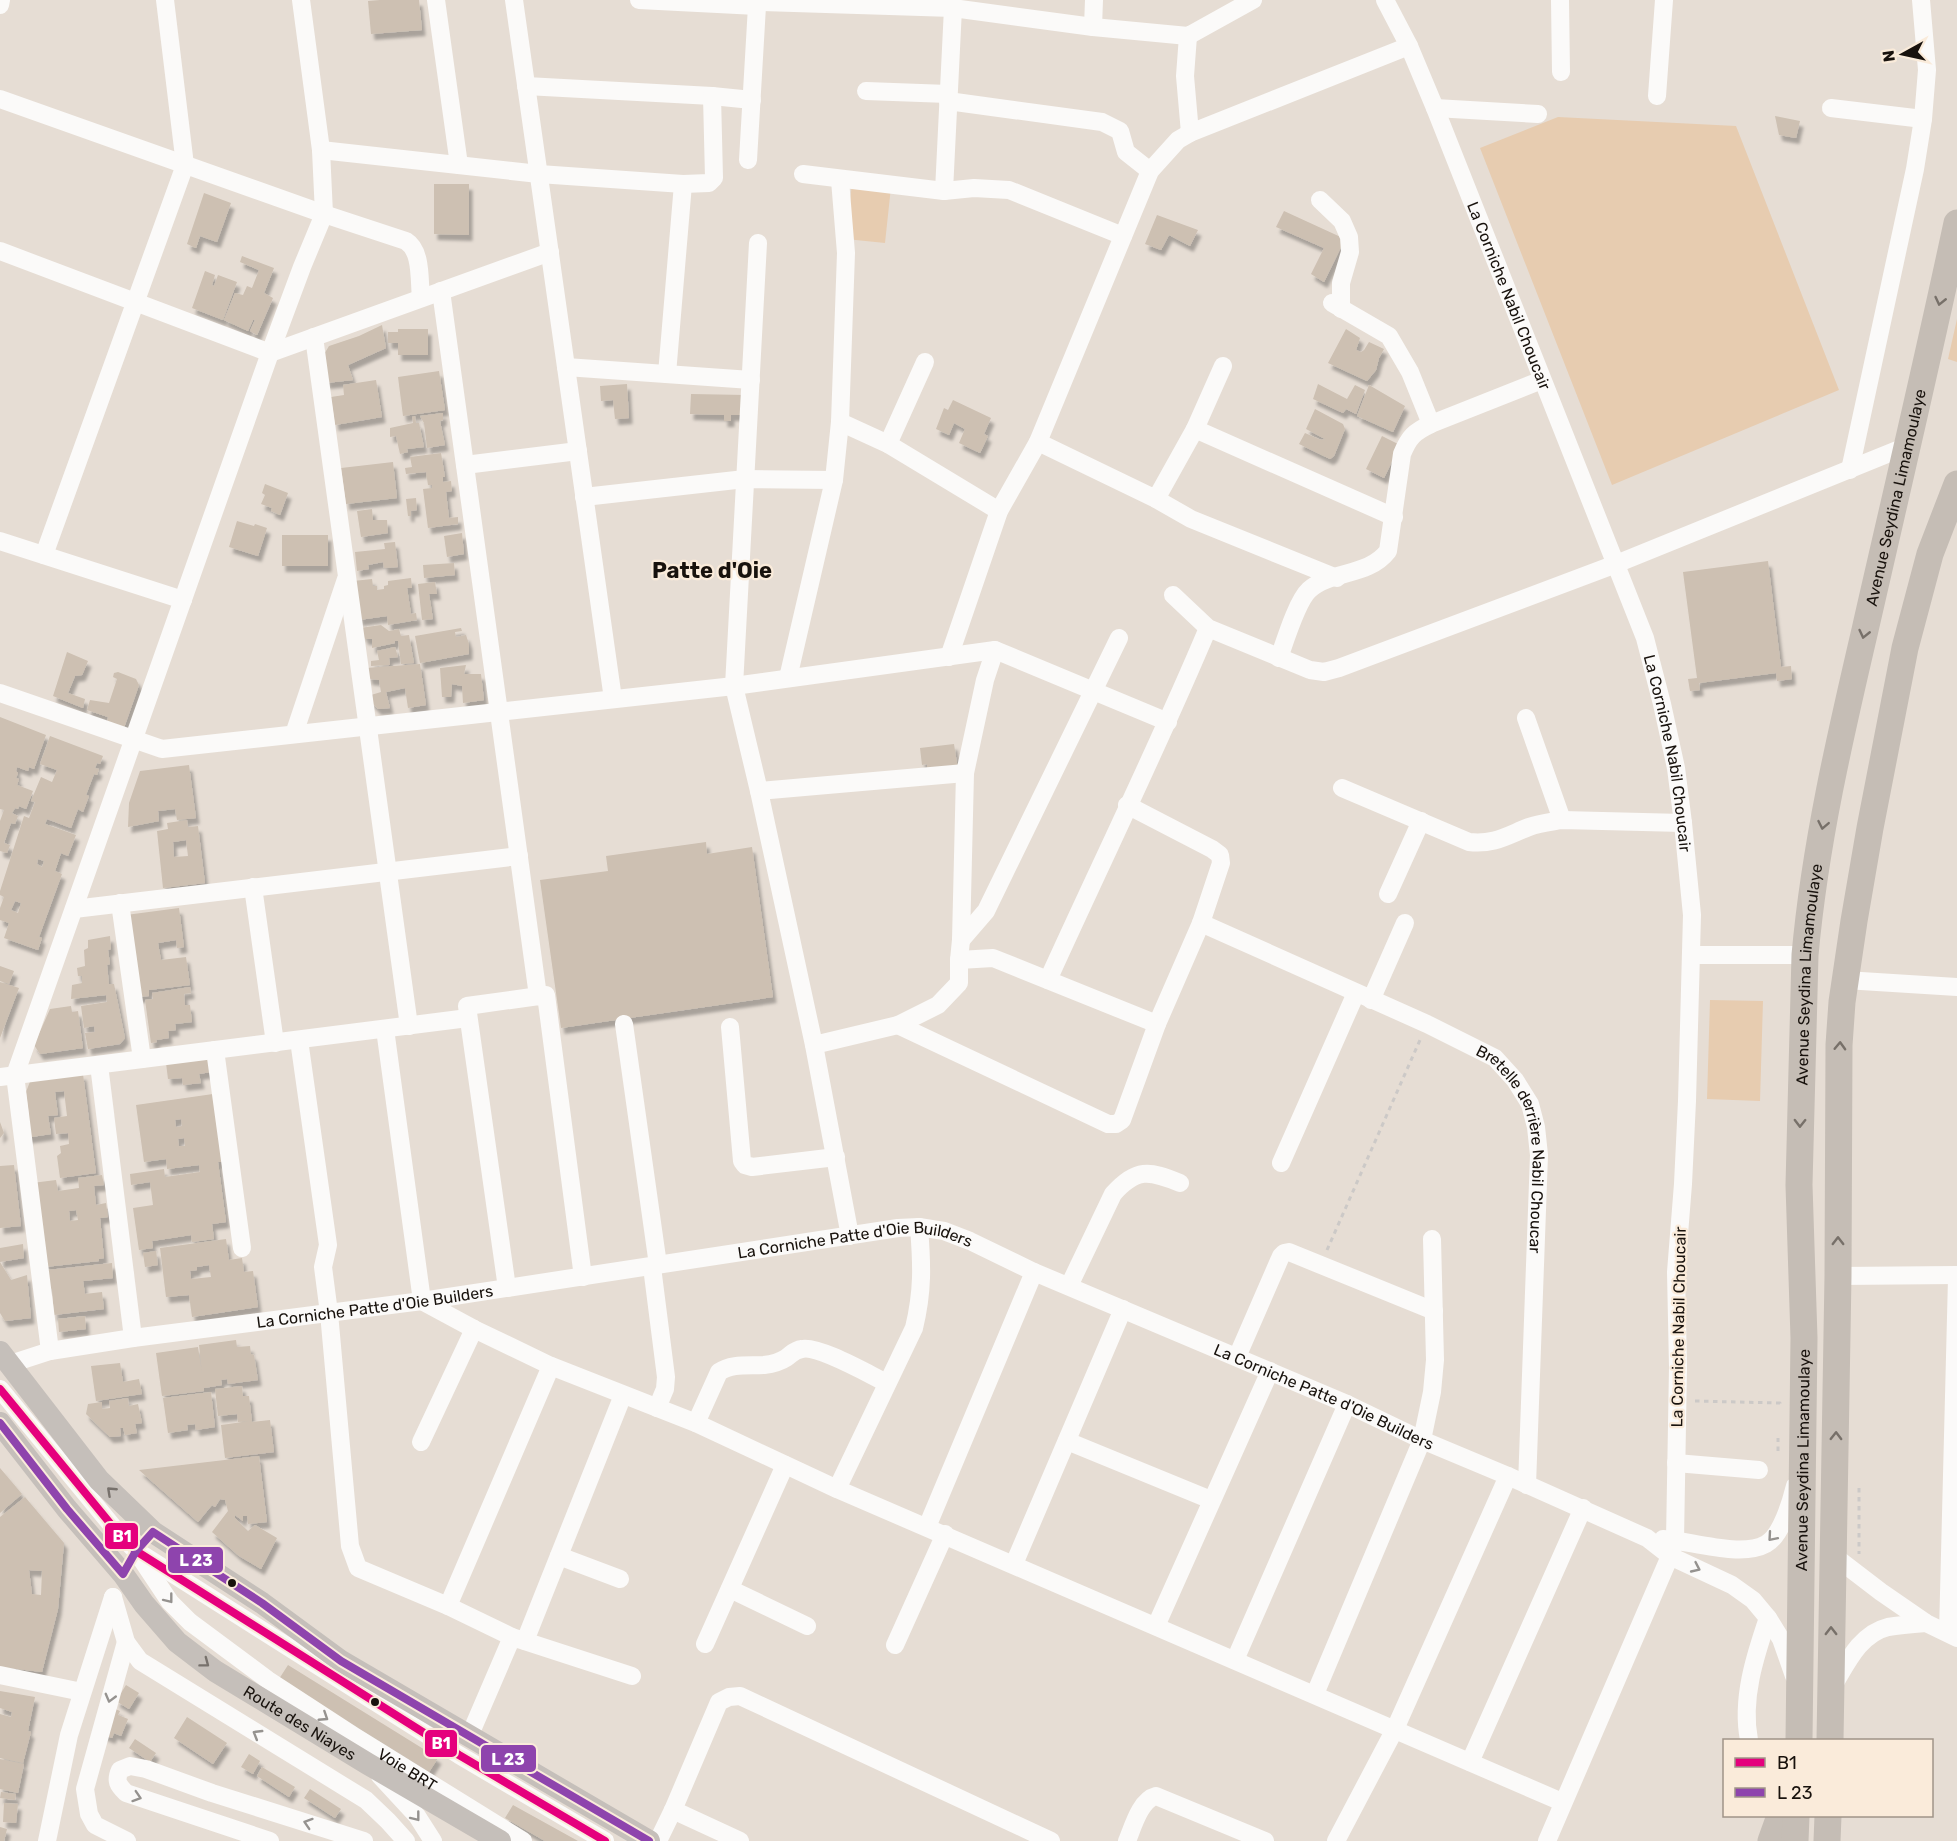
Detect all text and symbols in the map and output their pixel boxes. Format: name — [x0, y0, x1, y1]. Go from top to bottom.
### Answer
north arrow — [1873, 24, 1933, 84]
text: N — [1878, 49, 1899, 63]
street label: La Corniche Nabil Choucair — [1463, 199, 1555, 393]
one-way arrow — [1934, 296, 1947, 306]
street label: Avenue Seydina Limamoulaye — [1862, 387, 1930, 608]
district label: Patte d'Oie — [652, 557, 772, 584]
one-way arrow — [1858, 629, 1871, 639]
street label: La Corniche Nabil Choucair — [1640, 653, 1695, 853]
one-way arrow — [1817, 819, 1830, 829]
street label: Avenue Seydina Limamoulaye — [1793, 862, 1826, 1085]
street label: Bretelle derrière Nabil Choucar — [1473, 1041, 1549, 1254]
one-way arrow — [1833, 1041, 1846, 1050]
one-way arrow — [1794, 1119, 1807, 1128]
street label: La Corniche Patte d'Oie Builders — [736, 1218, 975, 1262]
street label: La Corniche Nabil Choucair — [1667, 1227, 1690, 1428]
one-way arrow — [1832, 1236, 1844, 1245]
street label: La Corniche Patte d'Oie Builders — [255, 1281, 495, 1332]
street label: La Corniche Patte d'Oie Builders — [1211, 1340, 1437, 1454]
street label: Avenue Seydina Limamoulaye — [1792, 1349, 1814, 1571]
one-way arrow — [1830, 1431, 1842, 1440]
one-way arrow — [107, 1488, 118, 1499]
line badge: B1 — [104, 1522, 139, 1550]
text: B1 — [112, 1527, 132, 1546]
one-way arrow — [1768, 1530, 1779, 1541]
line badge: L 23 — [167, 1546, 224, 1574]
text: L 23 — [179, 1551, 213, 1570]
one-way arrow — [1690, 1561, 1701, 1573]
unlabelled marker — [226, 1577, 238, 1589]
one-way arrow — [162, 1592, 173, 1603]
one-way arrow — [1825, 1626, 1837, 1635]
one-way arrow — [198, 1655, 209, 1666]
street label: Route des Niayes — [240, 1682, 359, 1765]
one-way arrow — [105, 1693, 117, 1703]
unlabelled marker — [369, 1696, 381, 1708]
one-way arrow — [318, 1709, 328, 1721]
line badge: B1 — [424, 1729, 458, 1758]
one-way arrow — [253, 1730, 263, 1742]
text: B1 — [431, 1734, 451, 1753]
legend — [1723, 1739, 1933, 1817]
street label: Voie BRT — [374, 1744, 440, 1795]
line badge: L 23 — [480, 1744, 537, 1773]
text: L 23 — [491, 1750, 525, 1769]
text: B1 — [1777, 1752, 1797, 1774]
text: L 23 — [1777, 1782, 1812, 1804]
one-way arrow — [131, 1790, 142, 1802]
one-way arrow — [409, 1810, 420, 1821]
one-way arrow — [303, 1818, 314, 1830]

